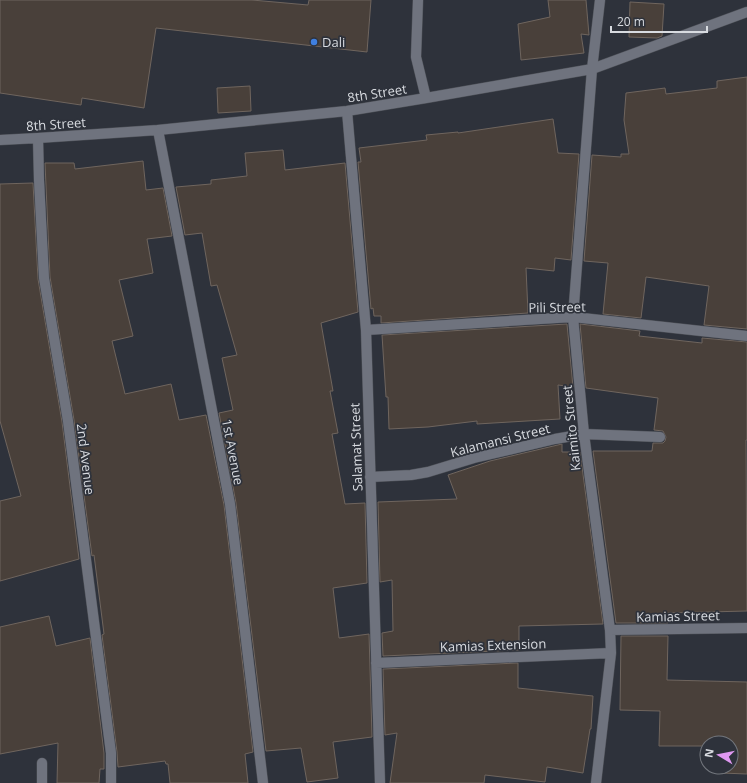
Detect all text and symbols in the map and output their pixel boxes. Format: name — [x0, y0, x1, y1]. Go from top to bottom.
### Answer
scale bar — [611, 8, 707, 34]
text: 20 m — [617, 13, 645, 30]
place label: Dali — [322, 33, 345, 51]
marker: Dali — [309, 37, 319, 47]
street label: 8th Street — [346, 79, 408, 107]
street label: 8th Street — [26, 113, 87, 135]
street label: Pili Street — [528, 297, 586, 316]
street label: Kaimito Street — [558, 384, 584, 472]
street label: Salamat Street — [345, 402, 367, 492]
street label: 1st Avenue — [218, 417, 248, 487]
street label: Kalamansi Street — [448, 419, 552, 461]
street label: 2nd Avenue — [73, 422, 99, 496]
street label: Kamias Street — [636, 606, 720, 626]
street label: Kamias Extension — [439, 634, 547, 656]
north arrow — [699, 735, 739, 775]
text: N — [700, 747, 717, 759]

